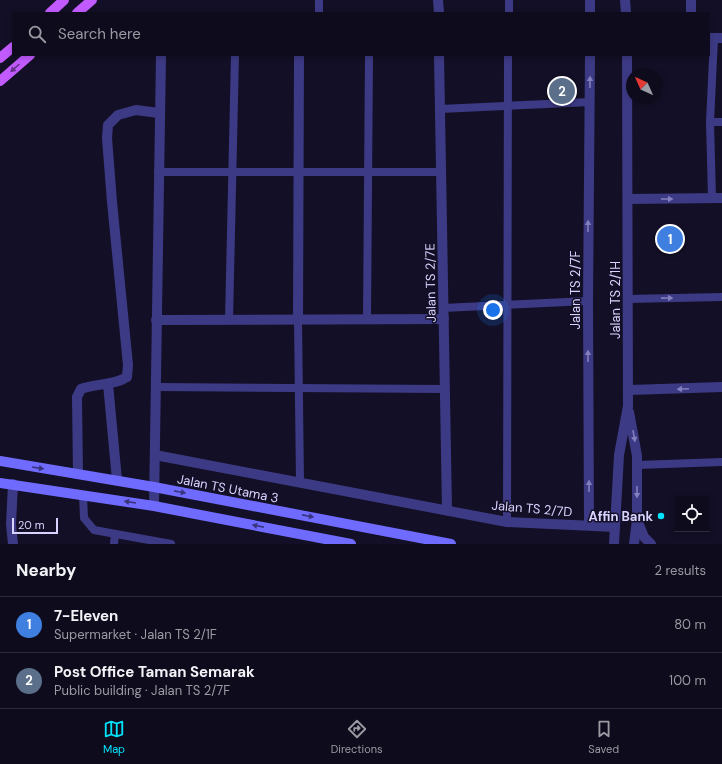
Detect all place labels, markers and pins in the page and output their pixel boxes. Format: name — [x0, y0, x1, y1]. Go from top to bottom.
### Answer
pin: 2 — [549, 76, 575, 106]
pin: 1 — [657, 224, 683, 254]
place label: Affin Bank — [589, 508, 653, 525]
marker: Affin Bank — [656, 511, 666, 521]

